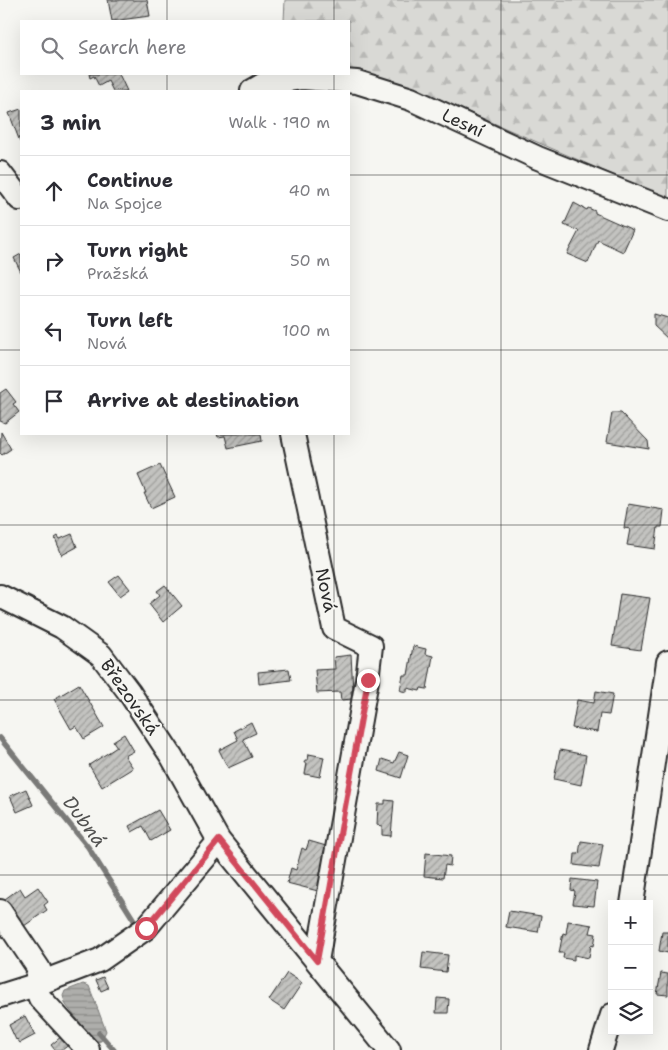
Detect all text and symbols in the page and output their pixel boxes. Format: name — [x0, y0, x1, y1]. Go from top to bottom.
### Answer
search box — [20, 20, 350, 75]
icon: search — [38, 34, 66, 62]
text: Search here — [78, 35, 187, 60]
street label: Lesní — [438, 103, 488, 143]
text: 3 min — [40, 109, 101, 137]
text: Walk · 190 m — [228, 112, 330, 133]
text: Continue — [87, 168, 173, 193]
icon: ahead — [40, 177, 68, 205]
text: 40 m — [288, 180, 330, 201]
text: Na Spojce — [87, 193, 163, 214]
text: Turn right — [87, 238, 188, 263]
icon: right — [40, 247, 68, 275]
text: 50 m — [290, 250, 330, 271]
text: Pražská — [87, 263, 148, 284]
text: Turn left — [87, 308, 173, 333]
icon: left — [40, 317, 68, 345]
text: 100 m — [282, 320, 330, 341]
text: Nová — [87, 333, 127, 354]
icon: arrive — [40, 387, 68, 415]
text: Arrive at destination — [87, 388, 299, 413]
street label: Nová — [310, 566, 342, 614]
street label: Březovská — [95, 654, 165, 740]
route end — [357, 669, 380, 692]
water label: Dubná — [57, 791, 112, 852]
map controls — [608, 900, 653, 1035]
button: + — [608, 900, 653, 945]
route start — [135, 917, 158, 940]
button: − — [608, 945, 653, 990]
button: layers — [608, 990, 653, 1035]

